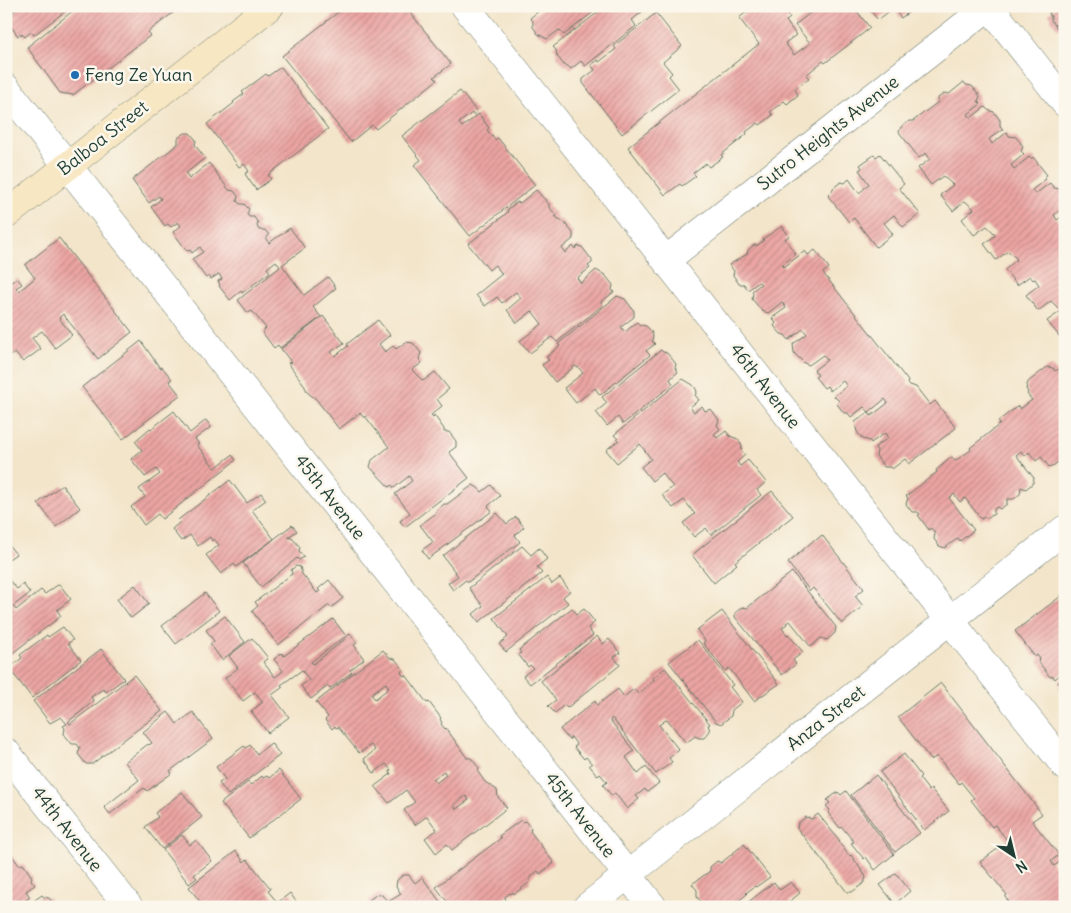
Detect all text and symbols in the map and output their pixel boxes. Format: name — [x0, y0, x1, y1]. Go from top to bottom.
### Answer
place label: Feng Ze Yuan — [85, 63, 192, 86]
marker: Feng Ze Yuan — [69, 69, 81, 81]
street label: Sutro Heights Avenue — [752, 70, 903, 195]
street label: Balboa Street — [53, 95, 153, 180]
street label: 46th Avenue — [725, 338, 806, 433]
street label: 45th Avenue — [290, 449, 371, 544]
street label: Anza Street — [782, 680, 869, 755]
street label: 45th Avenue — [540, 767, 621, 862]
street label: 44th Avenue — [27, 781, 108, 876]
north arrow — [988, 830, 1038, 880]
text: N — [1012, 856, 1031, 877]

